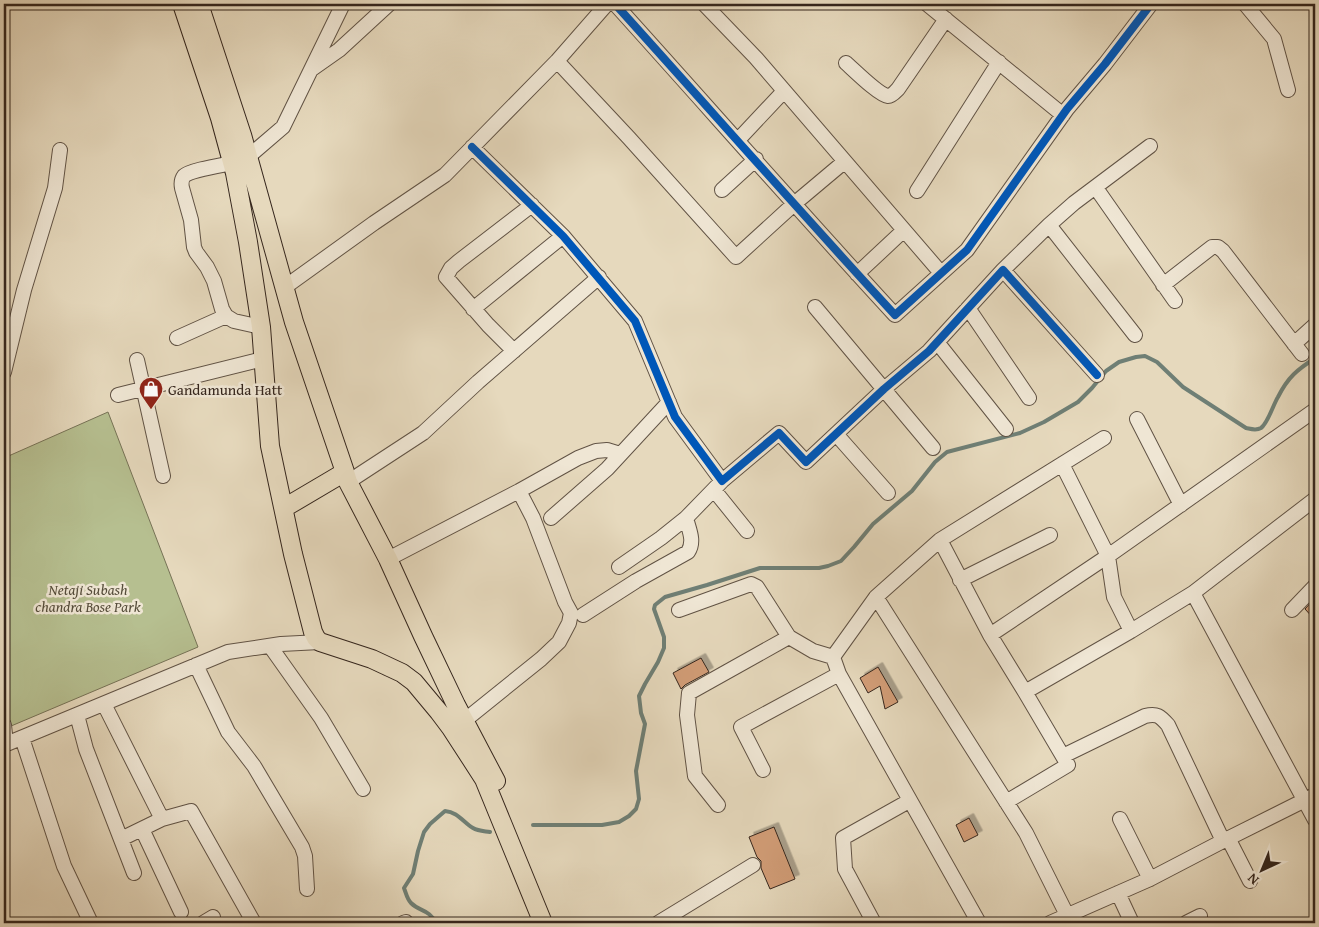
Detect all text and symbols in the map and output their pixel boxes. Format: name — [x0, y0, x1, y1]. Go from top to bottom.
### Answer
shop icon: Gandamunda Hatt — [138, 376, 164, 410]
place label: Gandamunda Hatt — [168, 379, 283, 400]
park label: Netaji Subash chandra Bose Park — [35, 579, 141, 617]
north arrow — [1236, 844, 1286, 894]
text: N — [1242, 868, 1263, 890]

